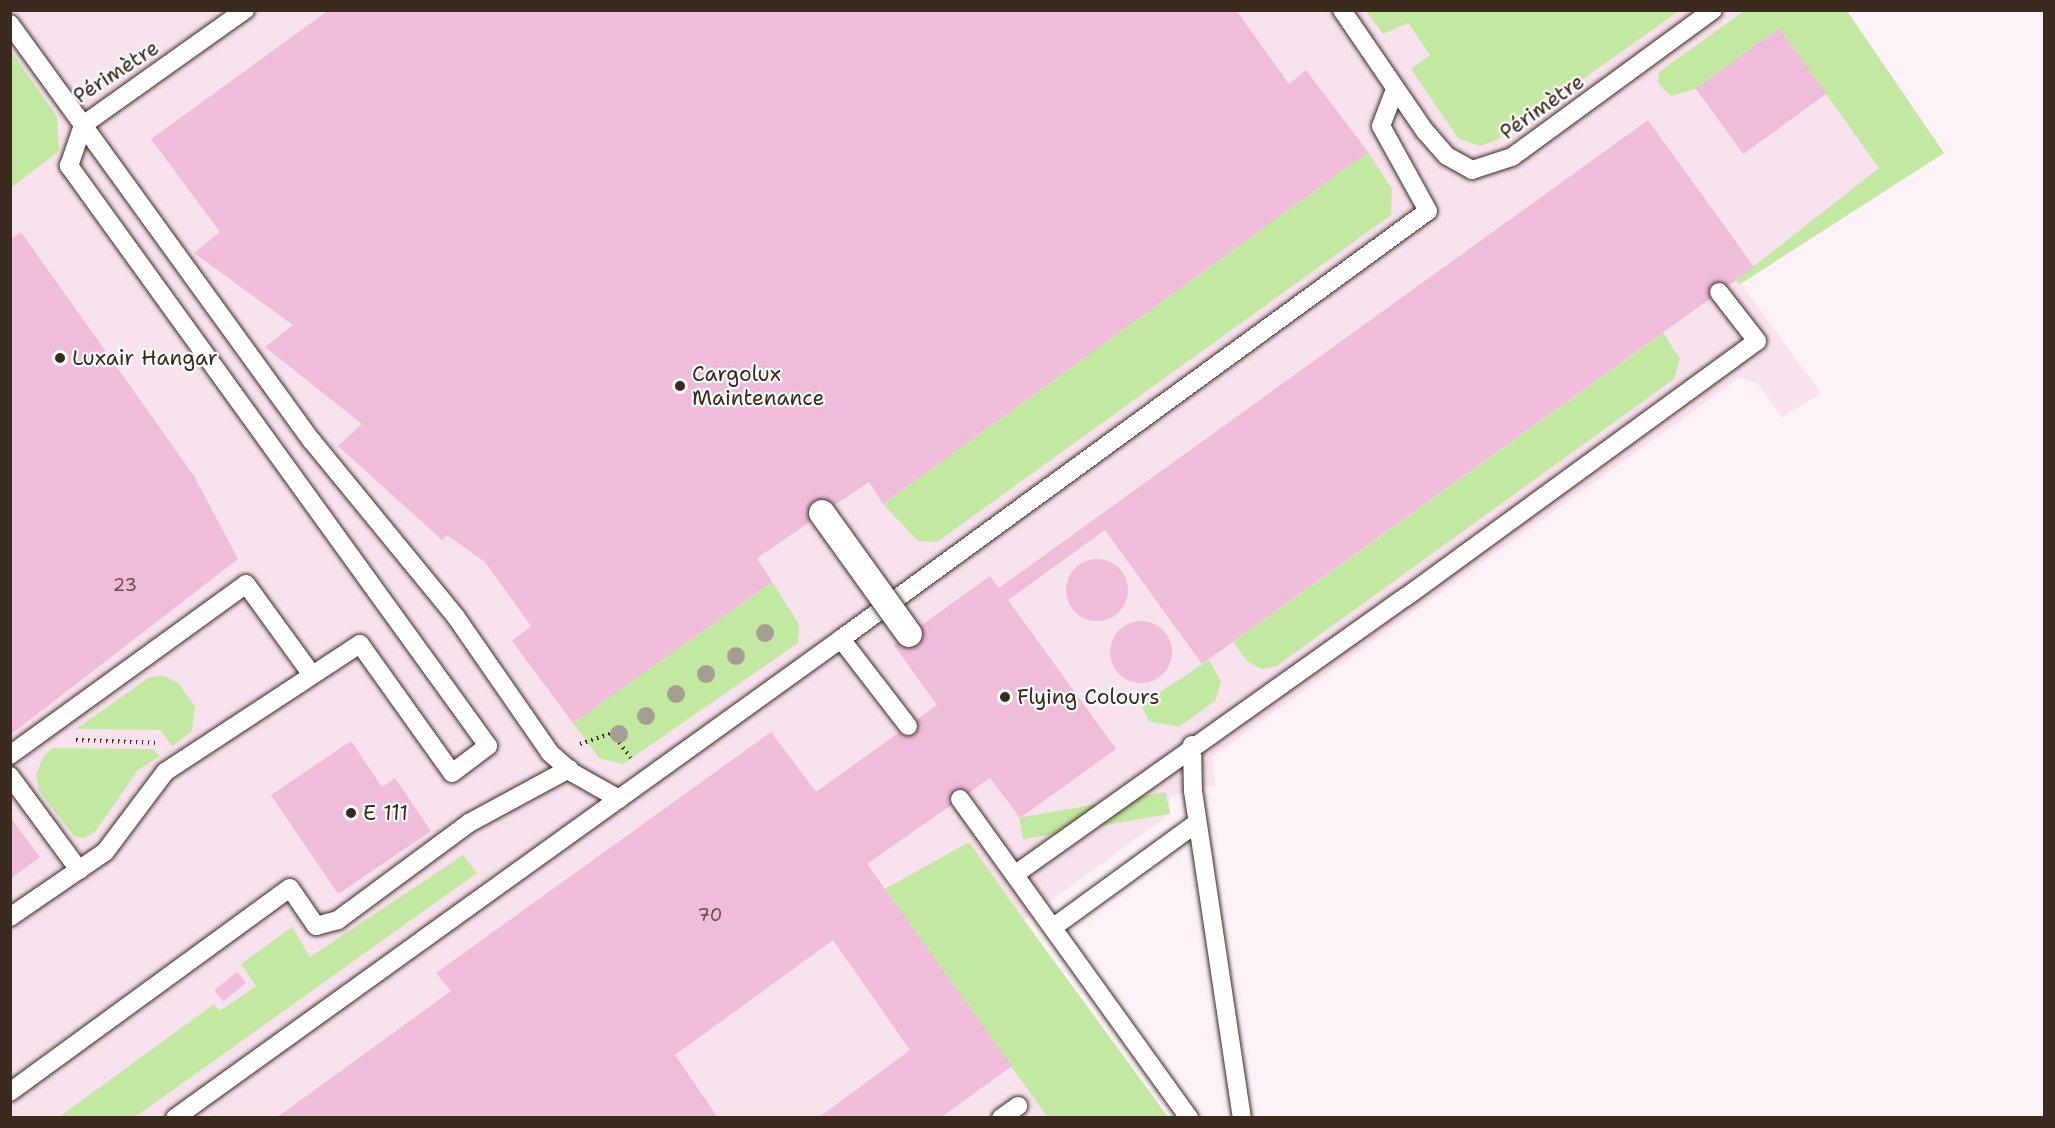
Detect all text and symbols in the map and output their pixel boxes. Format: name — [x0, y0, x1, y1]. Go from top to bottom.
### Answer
street label: Périmètre — [69, 35, 163, 109]
street label: Périmètre — [1495, 69, 1589, 145]
place label: Luxair Hangar — [72, 345, 218, 371]
marker: Luxair Hangar — [53, 351, 67, 365]
place label: Cargolux Maintenance — [692, 361, 824, 411]
marker: Cargolux Maintenance — [673, 379, 687, 393]
house number: 23 — [113, 574, 137, 596]
place label: Flying Colours — [1017, 684, 1160, 710]
marker: Flying Colours — [998, 690, 1012, 704]
place label: E 111 — [363, 800, 408, 826]
marker: E 111 — [344, 806, 358, 820]
house number: 70 — [698, 904, 722, 926]

